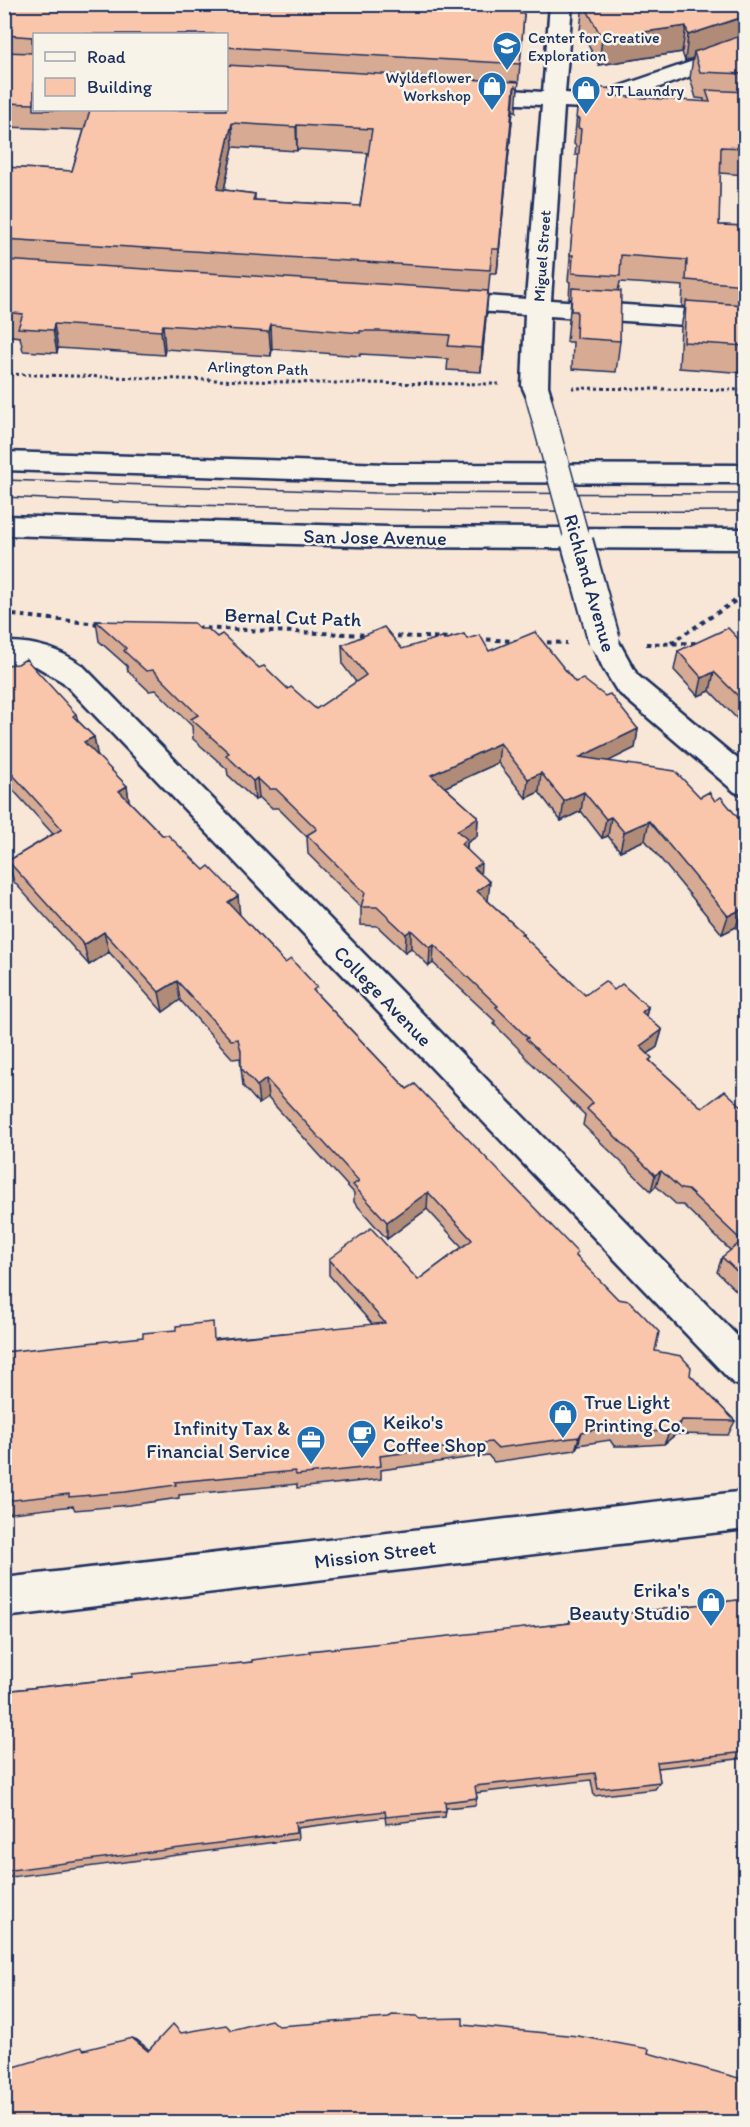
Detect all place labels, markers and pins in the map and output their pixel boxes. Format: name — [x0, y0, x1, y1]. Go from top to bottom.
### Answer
place label: Center for Creative Exploration — [528, 28, 660, 65]
school or university icon: Center for Creative Exploration — [491, 30, 523, 72]
place label: Wyldeflower Workshop — [385, 68, 472, 105]
shop icon: Wyldeflower Workshop — [476, 70, 508, 112]
shop icon: JT Laundry — [570, 74, 602, 116]
place label: JT Laundry — [607, 81, 685, 100]
place label: True Light Printing Co. — [584, 1390, 686, 1437]
shop icon: True Light Printing Co. — [547, 1398, 579, 1440]
place label: Keiko's Coffee Shop — [383, 1410, 487, 1457]
place label: Infinity Tax & Financial Service — [146, 1416, 290, 1463]
cafe icon: Keiko's Coffee Shop — [346, 1418, 378, 1460]
office icon: Infinity Tax & Financial Service — [295, 1424, 327, 1466]
place label: Erika's Beauty Studio — [569, 1578, 690, 1625]
shop icon: Erika's Beauty Studio — [695, 1586, 727, 1628]

